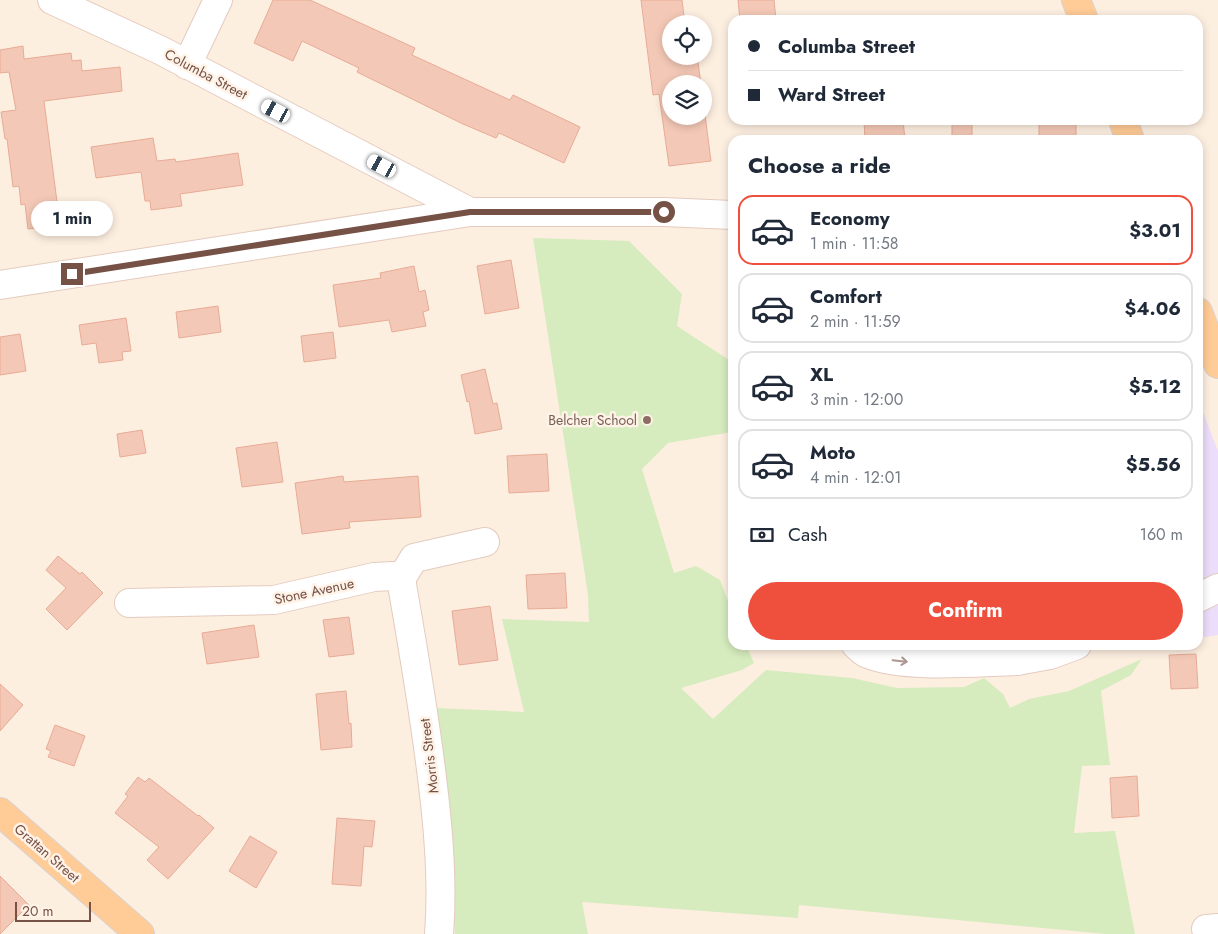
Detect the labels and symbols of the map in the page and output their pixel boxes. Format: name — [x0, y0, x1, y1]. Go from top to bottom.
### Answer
street label: Columba Street — [161, 44, 251, 104]
car — [259, 97, 292, 125]
car — [365, 152, 398, 180]
route start — [653, 201, 675, 223]
callout: 1 min — [31, 202, 113, 236]
route end — [61, 263, 83, 285]
place label: Belcher School — [548, 410, 637, 430]
marker: Belcher School — [641, 414, 653, 426]
street label: Stone Avenue — [272, 573, 356, 609]
one-way arrow — [892, 656, 908, 666]
street label: Morris Street — [414, 717, 444, 795]
street label: Grattan Street — [10, 819, 85, 887]
scale bar — [15, 899, 91, 922]

